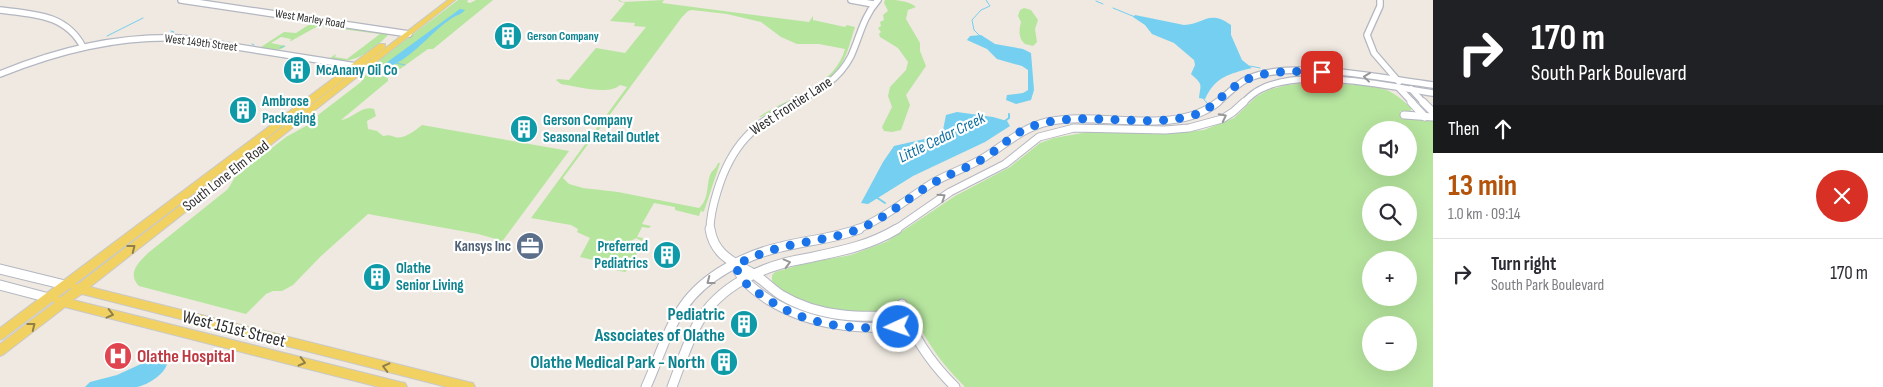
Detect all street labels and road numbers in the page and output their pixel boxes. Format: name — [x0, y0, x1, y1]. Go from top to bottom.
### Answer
street label: West Marley Road — [274, 6, 346, 32]
street label: West 149th Street — [164, 31, 238, 55]
street label: West Frontier Lane — [746, 72, 836, 140]
street label: South Lone Elm Road — [179, 136, 273, 216]
street label: West 151st Street — [180, 306, 288, 352]

